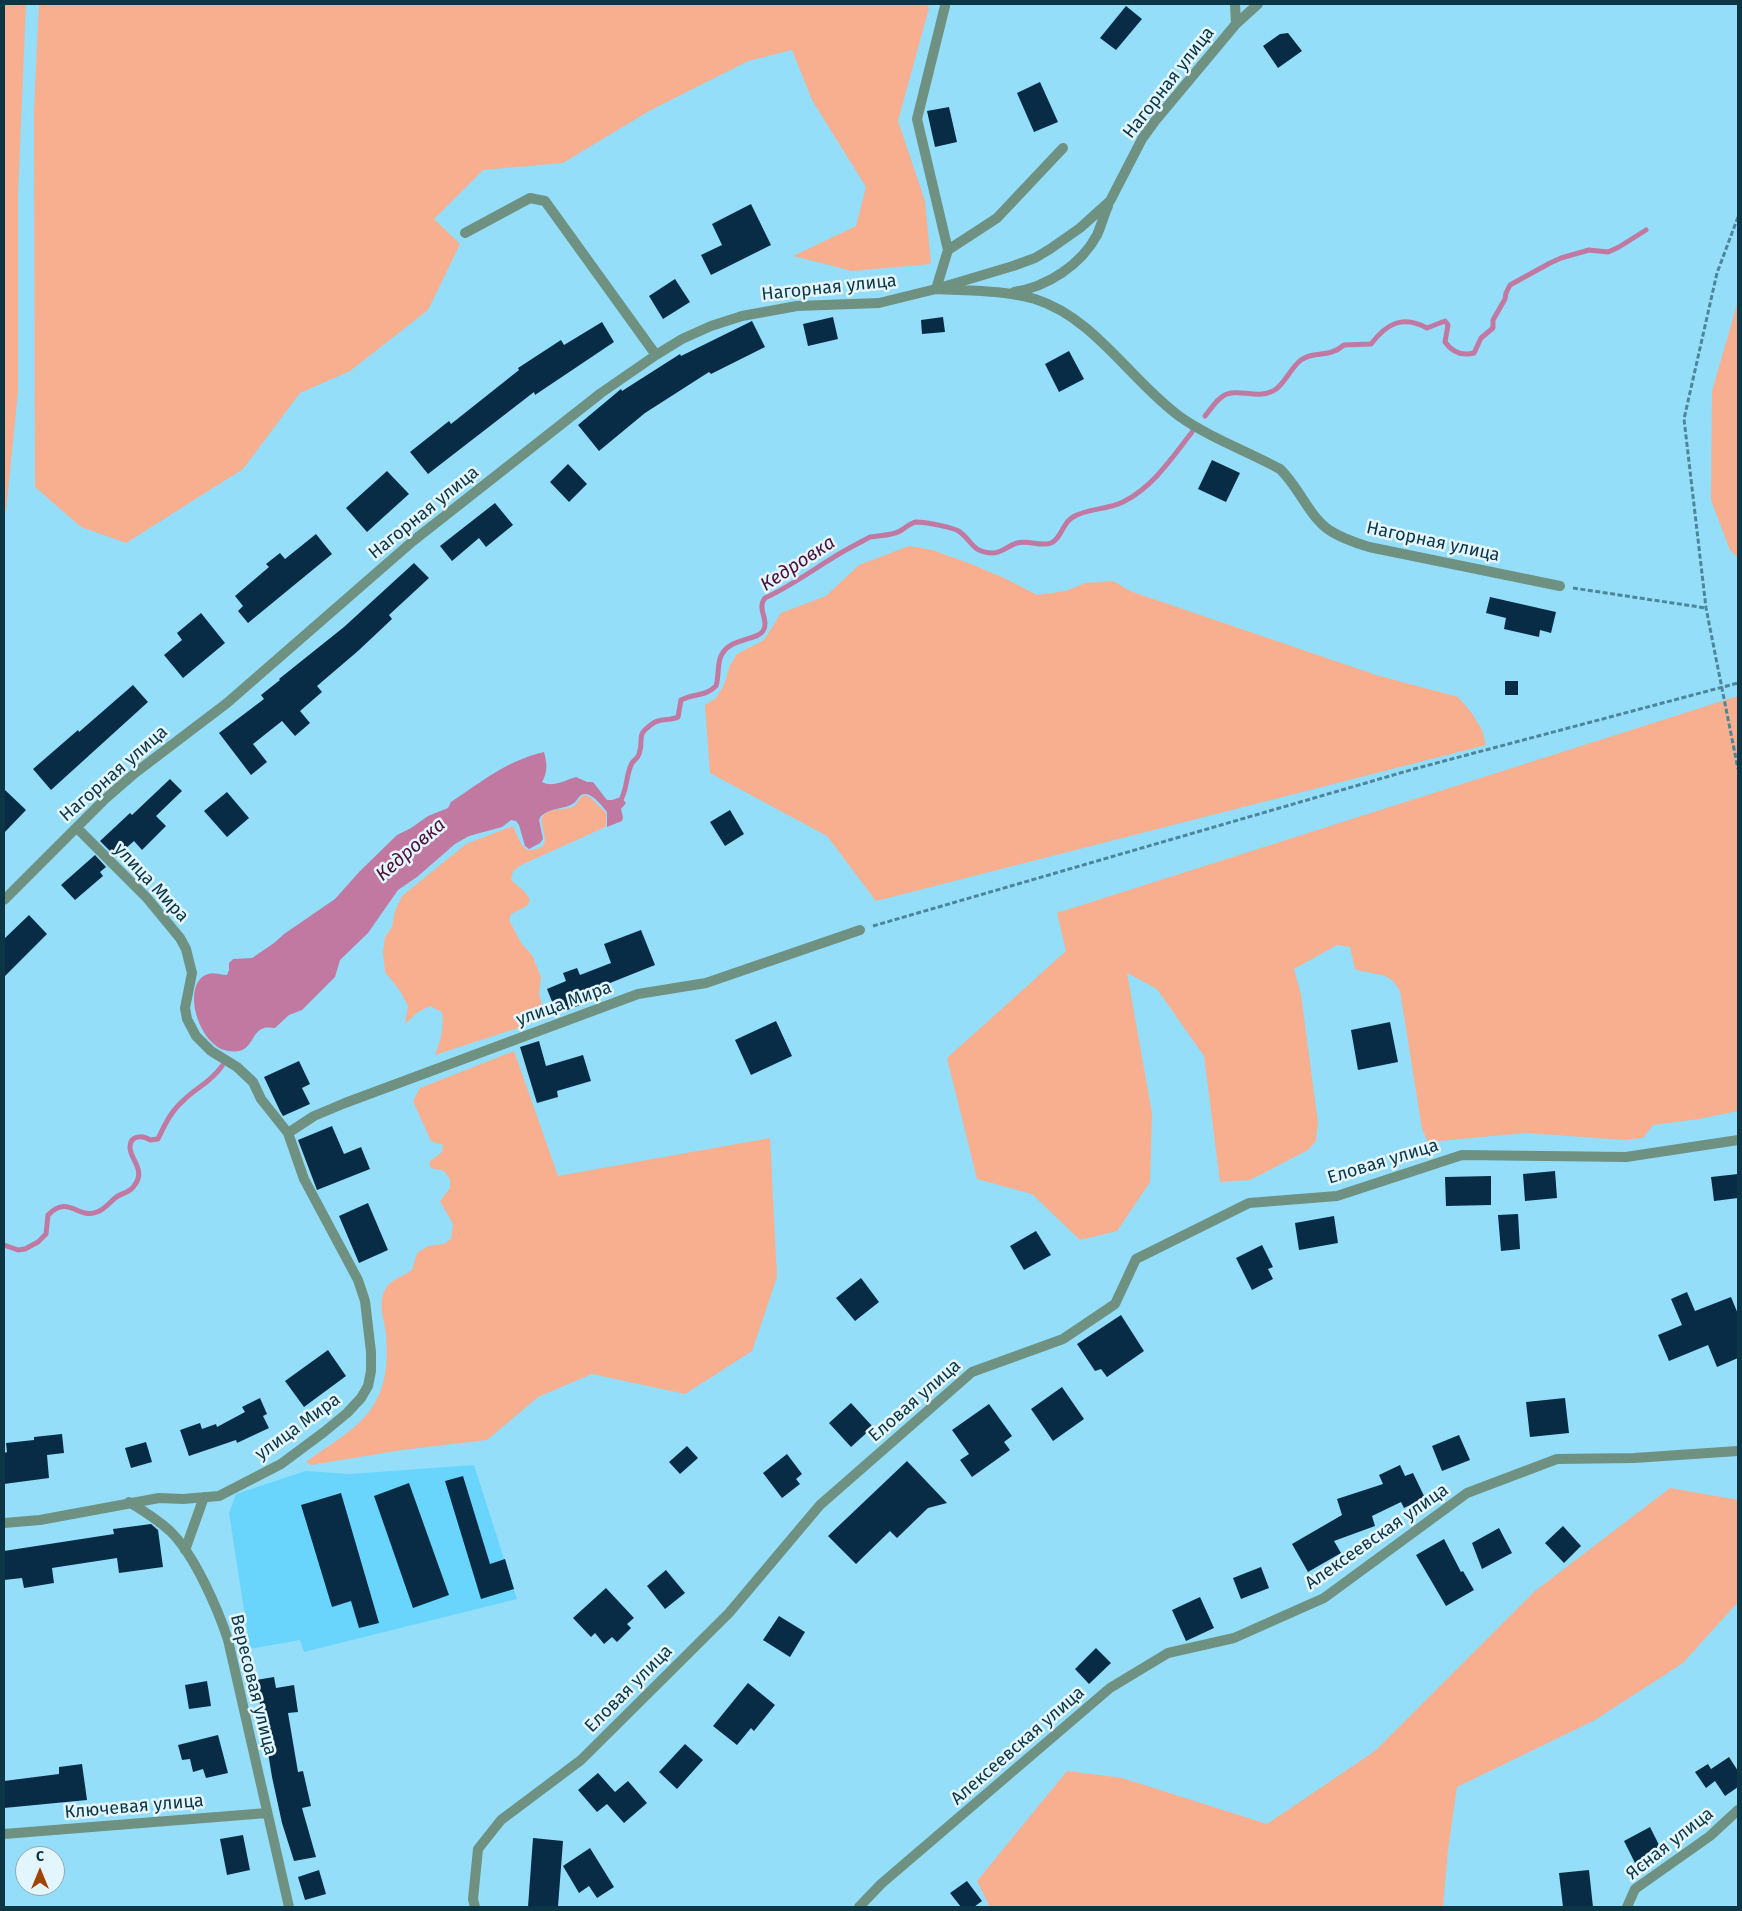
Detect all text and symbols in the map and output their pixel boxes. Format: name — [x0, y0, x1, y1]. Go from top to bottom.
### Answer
street label: Нагорная улица — [1119, 23, 1219, 143]
street label: Нагорная улица — [760, 270, 898, 306]
street label: Нагорная улица — [364, 462, 484, 564]
street label: Нагорная улица — [1364, 517, 1502, 567]
water label: Кедровка — [756, 531, 840, 597]
street label: Нагорная улица — [56, 721, 172, 827]
water label: Кедровка — [372, 814, 450, 886]
street label: улица Мира — [109, 839, 193, 927]
street label: улица Мира — [513, 977, 615, 1031]
street label: Еловая улица — [1325, 1135, 1441, 1189]
street label: Еловая улица — [864, 1355, 966, 1447]
street label: улица Мира — [251, 1389, 345, 1465]
street label: Алексеевская улица — [1301, 1479, 1453, 1595]
street label: Вересовая улица — [225, 1612, 281, 1758]
street label: Еловая улица — [581, 1641, 677, 1737]
street label: Алексеевская улица — [947, 1682, 1089, 1810]
street label: Ключевая улица — [64, 1790, 204, 1824]
street label: Ясная улица — [1622, 1803, 1718, 1885]
north arrow — [15, 1846, 65, 1896]
text: С — [36, 1848, 44, 1865]

